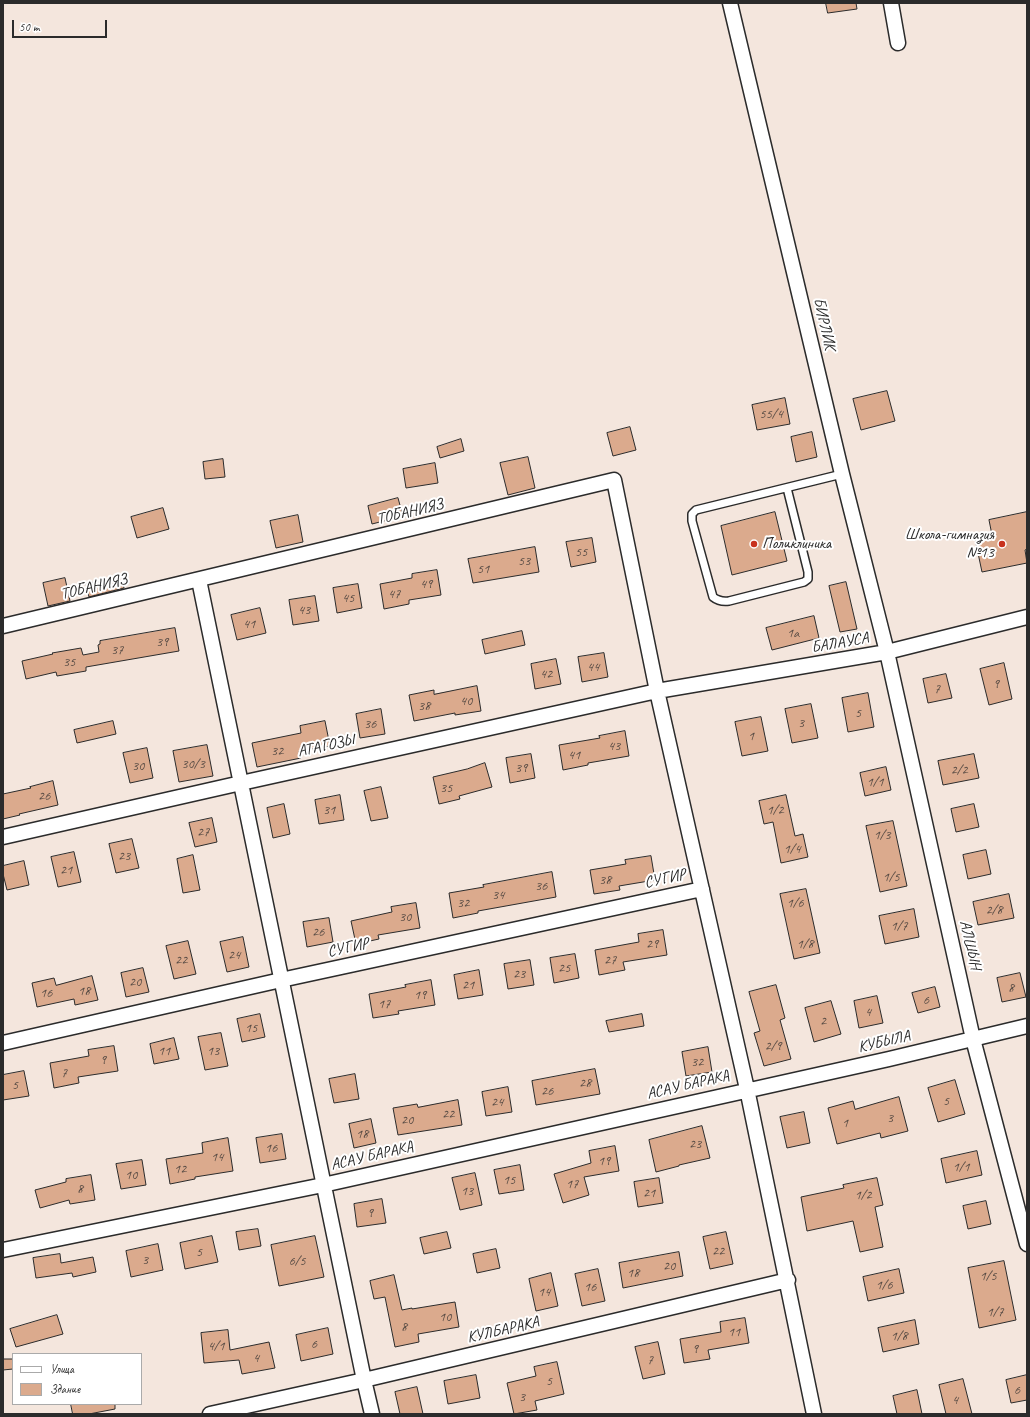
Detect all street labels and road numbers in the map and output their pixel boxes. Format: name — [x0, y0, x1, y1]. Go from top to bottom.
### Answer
street label: БИРЛИК — [809, 296, 839, 352]
street label: ТОБАНИЯЗ — [375, 495, 445, 529]
street label: ТОБАНИЯЗ — [59, 570, 129, 604]
street label: БАЛАУСА — [810, 629, 870, 657]
street label: АТАГОЗЫ — [296, 731, 356, 761]
street label: СУГИР — [643, 865, 687, 893]
street label: АЛШЫН — [955, 918, 985, 972]
street label: СУГИР — [326, 934, 370, 962]
street label: КУБЫЛА — [856, 1027, 912, 1057]
street label: АСАУ БАРАКА — [645, 1066, 731, 1104]
street label: АСАУ БАРАКА — [329, 1137, 415, 1175]
street label: КУЛБАРАКА — [465, 1312, 541, 1348]

